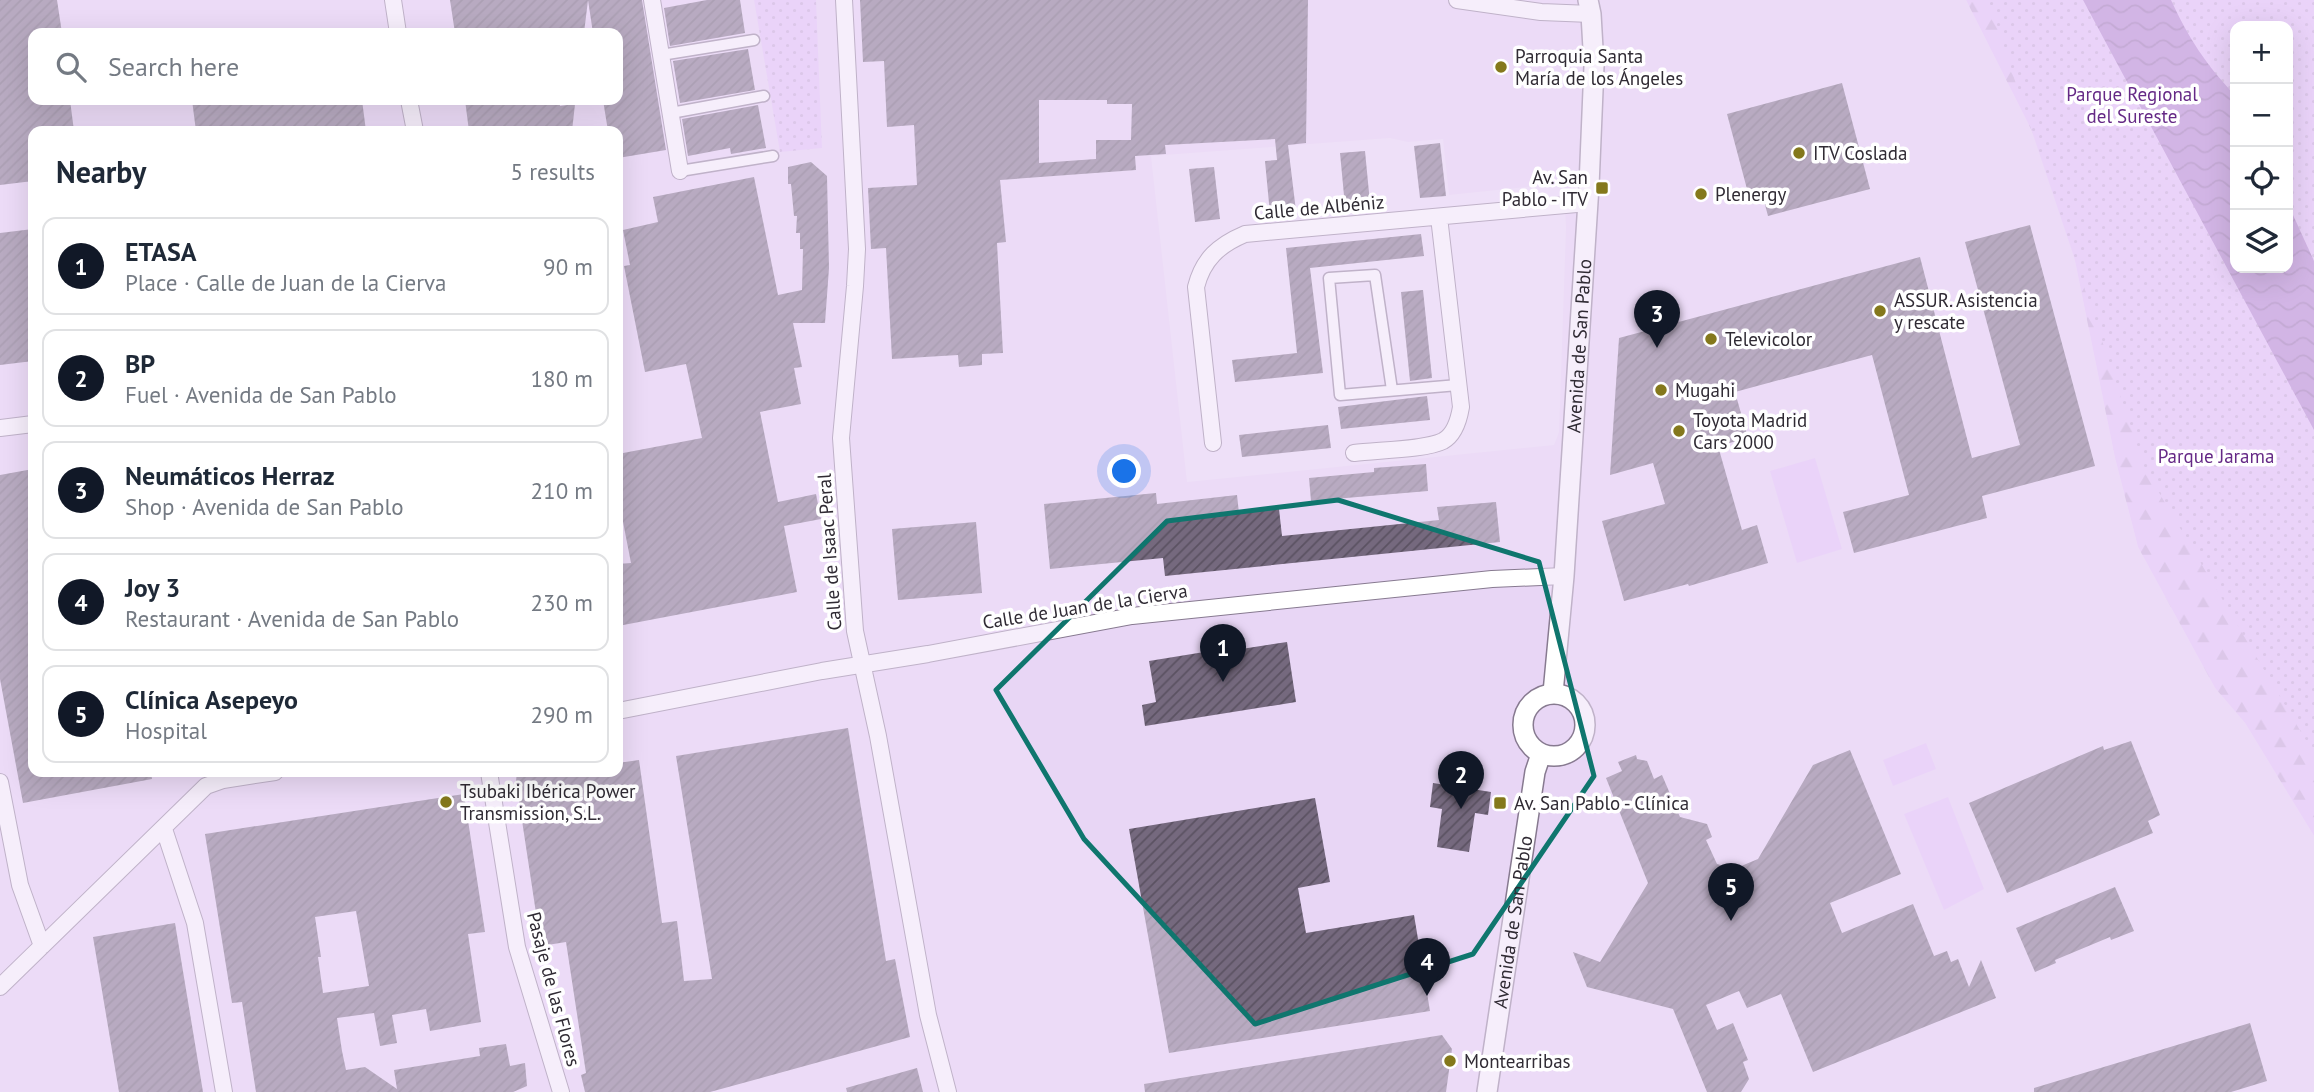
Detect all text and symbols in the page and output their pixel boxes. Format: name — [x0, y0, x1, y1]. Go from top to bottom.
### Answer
map controls — [2230, 21, 2293, 273]
button: + — [2230, 21, 2293, 84]
search box — [28, 28, 623, 105]
place label: Parroquia Santa María de los Ángeles — [1515, 44, 1683, 90]
icon: search — [52, 48, 90, 86]
text: Search here — [108, 50, 239, 83]
marker: Parroquia Santa María de los Ángeles — [1493, 59, 1509, 75]
park label: Parque Regional del Sureste — [2066, 82, 2198, 128]
button: − — [2230, 84, 2293, 147]
place label: ITV Coslada — [1813, 141, 1907, 165]
marker: ITV Coslada — [1791, 145, 1807, 161]
button: locate — [2230, 147, 2293, 210]
text: Nearby — [56, 152, 146, 191]
text: 5 results — [511, 157, 595, 186]
place label: Av. San Pablo - ITV — [1502, 165, 1588, 211]
marker: Av. San Pablo - ITV — [1594, 180, 1610, 196]
place label: Plenergy — [1715, 182, 1787, 206]
marker: Plenergy — [1693, 186, 1709, 202]
street label: Calle de Albéniz — [1253, 189, 1385, 225]
button: layers — [2230, 210, 2293, 273]
text: ETASA — [125, 235, 197, 268]
text: 1 — [74, 252, 88, 281]
text: 90 m — [543, 252, 593, 281]
street label: Avenida de San Pablo — [1561, 258, 1596, 434]
text: Place · Calle de Juan de la Cierva — [125, 268, 447, 297]
place label: ASSUR. Asistencia y rescate — [1894, 288, 2038, 334]
pin: 3 — [1634, 290, 1680, 348]
marker: ASSUR. Asistencia y rescate — [1872, 303, 1888, 319]
place label: Televicolor — [1725, 327, 1813, 351]
marker: Televicolor — [1703, 331, 1719, 347]
text: BP — [125, 347, 155, 380]
text: 2 — [74, 364, 88, 393]
text: 180 m — [531, 364, 593, 393]
place label: Mugahi — [1675, 378, 1735, 402]
text: Fuel · Avenida de San Pablo — [125, 380, 397, 409]
marker: Mugahi — [1653, 382, 1669, 398]
place label: Toyota Madrid Cars 2000 — [1693, 408, 1807, 454]
marker: Toyota Madrid Cars 2000 — [1671, 423, 1687, 439]
park label: Parque Jarama — [2158, 444, 2274, 468]
your location — [1107, 454, 1141, 488]
text: Neumáticos Herraz — [125, 459, 335, 492]
street label: Calle de Isaac Peral — [812, 472, 846, 631]
text: 3 — [74, 476, 88, 505]
text: 210 m — [531, 476, 593, 505]
text: Shop · Avenida de San Pablo — [125, 492, 404, 521]
text: Joy 3 — [125, 571, 180, 604]
street label: Calle de Juan de la Cierva — [981, 578, 1189, 634]
text: 4 — [74, 588, 88, 617]
text: 230 m — [531, 588, 593, 617]
text: Restaurant · Avenida de San Pablo — [125, 604, 459, 633]
pin: 1 — [1200, 624, 1246, 682]
text: Clínica Asepeyo — [125, 683, 298, 716]
text: 5 — [74, 700, 88, 729]
text: 290 m — [531, 700, 593, 729]
text: Hospital — [125, 716, 207, 745]
pin: 2 — [1438, 751, 1484, 809]
place label: Tsubaki Ibérica Power Transmission, S.L. — [460, 779, 636, 825]
place label: Av. San Pablo - Clínica — [1514, 791, 1689, 815]
marker: Tsubaki Ibérica Power Transmission, S.L. — [438, 794, 454, 810]
marker: Av. San Pablo - Clínica — [1492, 795, 1508, 811]
street label: Avenida de San Pablo — [1488, 834, 1537, 1010]
pin: 5 — [1708, 863, 1754, 921]
street label: Pasaje de las Flores — [522, 909, 586, 1069]
pin: 4 — [1404, 938, 1450, 996]
place label: Montearribas — [1464, 1049, 1571, 1073]
marker: Montearribas — [1442, 1053, 1458, 1069]

